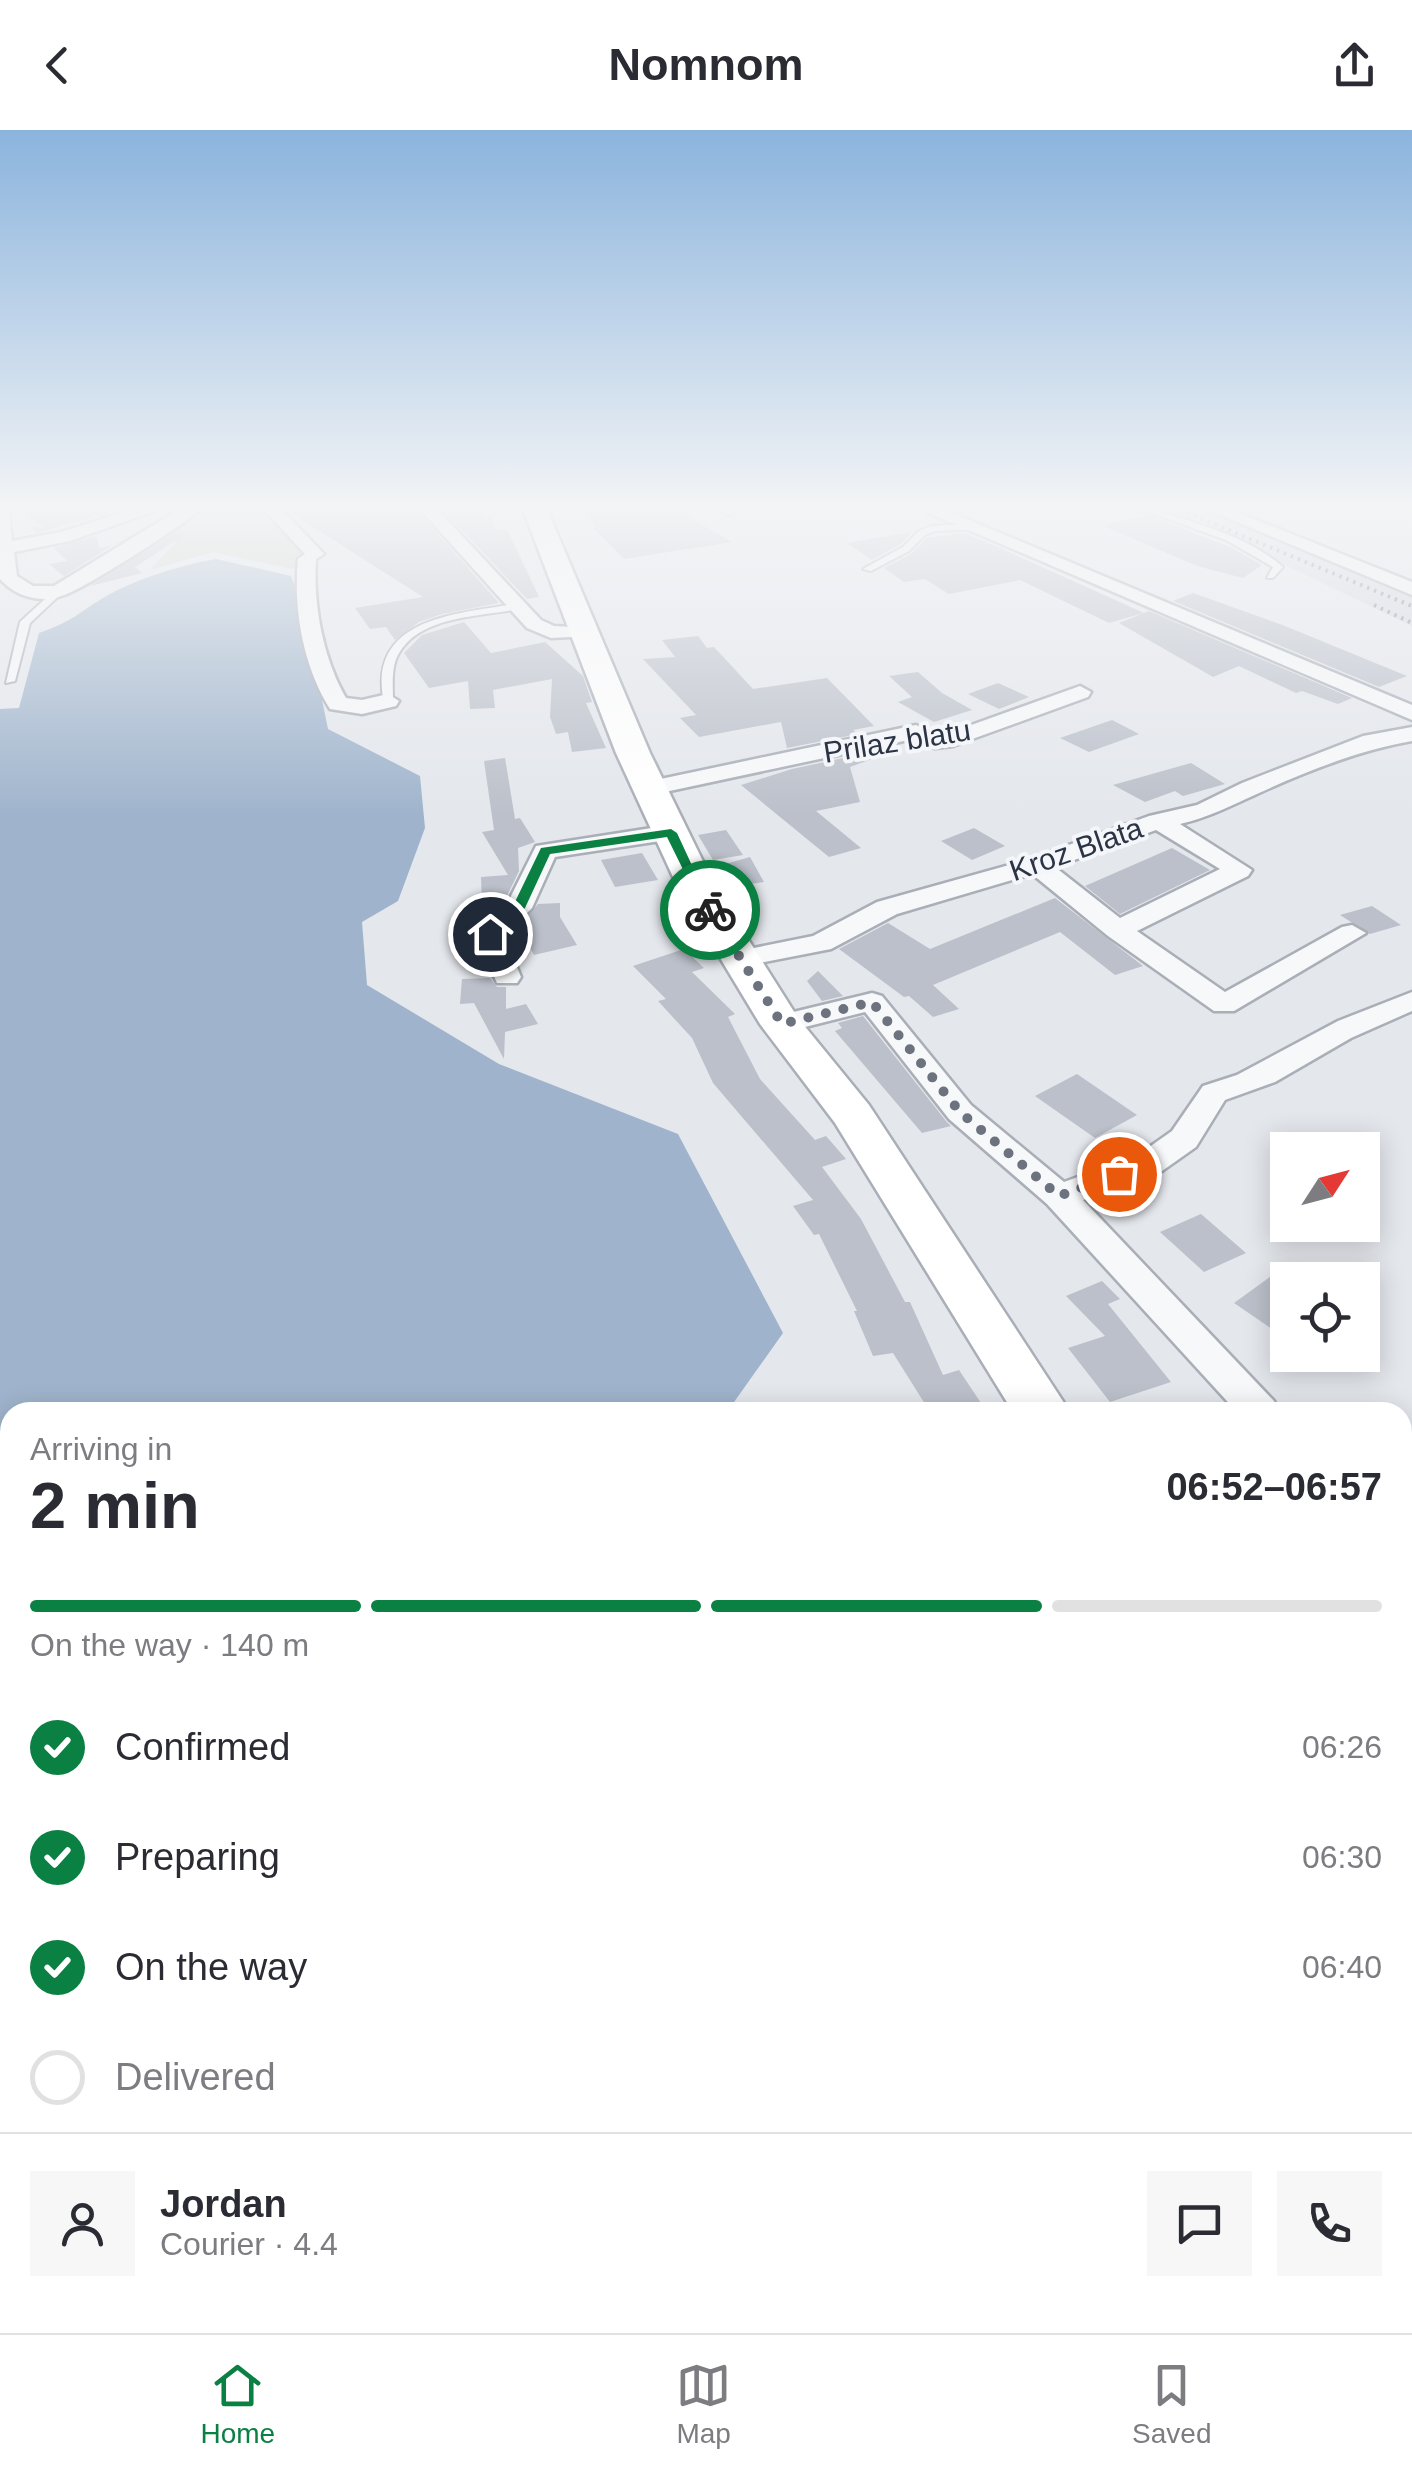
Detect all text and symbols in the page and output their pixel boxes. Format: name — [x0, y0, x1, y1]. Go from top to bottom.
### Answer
icon: back — [30, 38, 85, 93]
icon: share — [1327, 38, 1382, 93]
text: Nomnom — [609, 39, 804, 90]
street label: Prilaz blatu — [821, 713, 973, 769]
street label: Kroz Blata — [1005, 811, 1147, 887]
courier — [660, 860, 760, 960]
icon: bike — [683, 883, 738, 938]
pin — [448, 892, 533, 977]
icon: home — [463, 907, 518, 962]
pin — [1077, 1132, 1162, 1217]
north arrow — [1270, 1132, 1380, 1242]
map controls — [1270, 1132, 1380, 1372]
icon: bag — [1092, 1147, 1147, 1202]
button: locate — [1270, 1262, 1380, 1372]
text: Arriving in — [30, 1431, 172, 1467]
text: 06:52–06:57 — [1166, 1466, 1382, 1508]
text: 2 min — [30, 1469, 200, 1542]
text: On the way · 140 m — [30, 1627, 309, 1663]
icon: check — [30, 1720, 85, 1775]
text: Confirmed — [115, 1726, 290, 1768]
text: 06:26 — [1302, 1729, 1382, 1765]
icon: check — [30, 1830, 85, 1885]
text: Preparing — [115, 1836, 280, 1878]
text: 06:30 — [1302, 1839, 1382, 1875]
icon: check — [30, 1940, 85, 1995]
text: On the way — [115, 1946, 307, 1988]
text: 06:40 — [1302, 1949, 1382, 1985]
text: Delivered — [115, 2056, 276, 2098]
button: person — [30, 2171, 135, 2276]
button: chat — [1147, 2171, 1252, 2276]
button: phone — [1277, 2171, 1382, 2276]
text: Jordan — [160, 2183, 287, 2225]
text: Courier · 4.4 — [160, 2226, 338, 2262]
tab: Home — [200, 2358, 275, 2450]
tab: Map — [676, 2358, 731, 2450]
tab: Saved — [1132, 2358, 1211, 2450]

